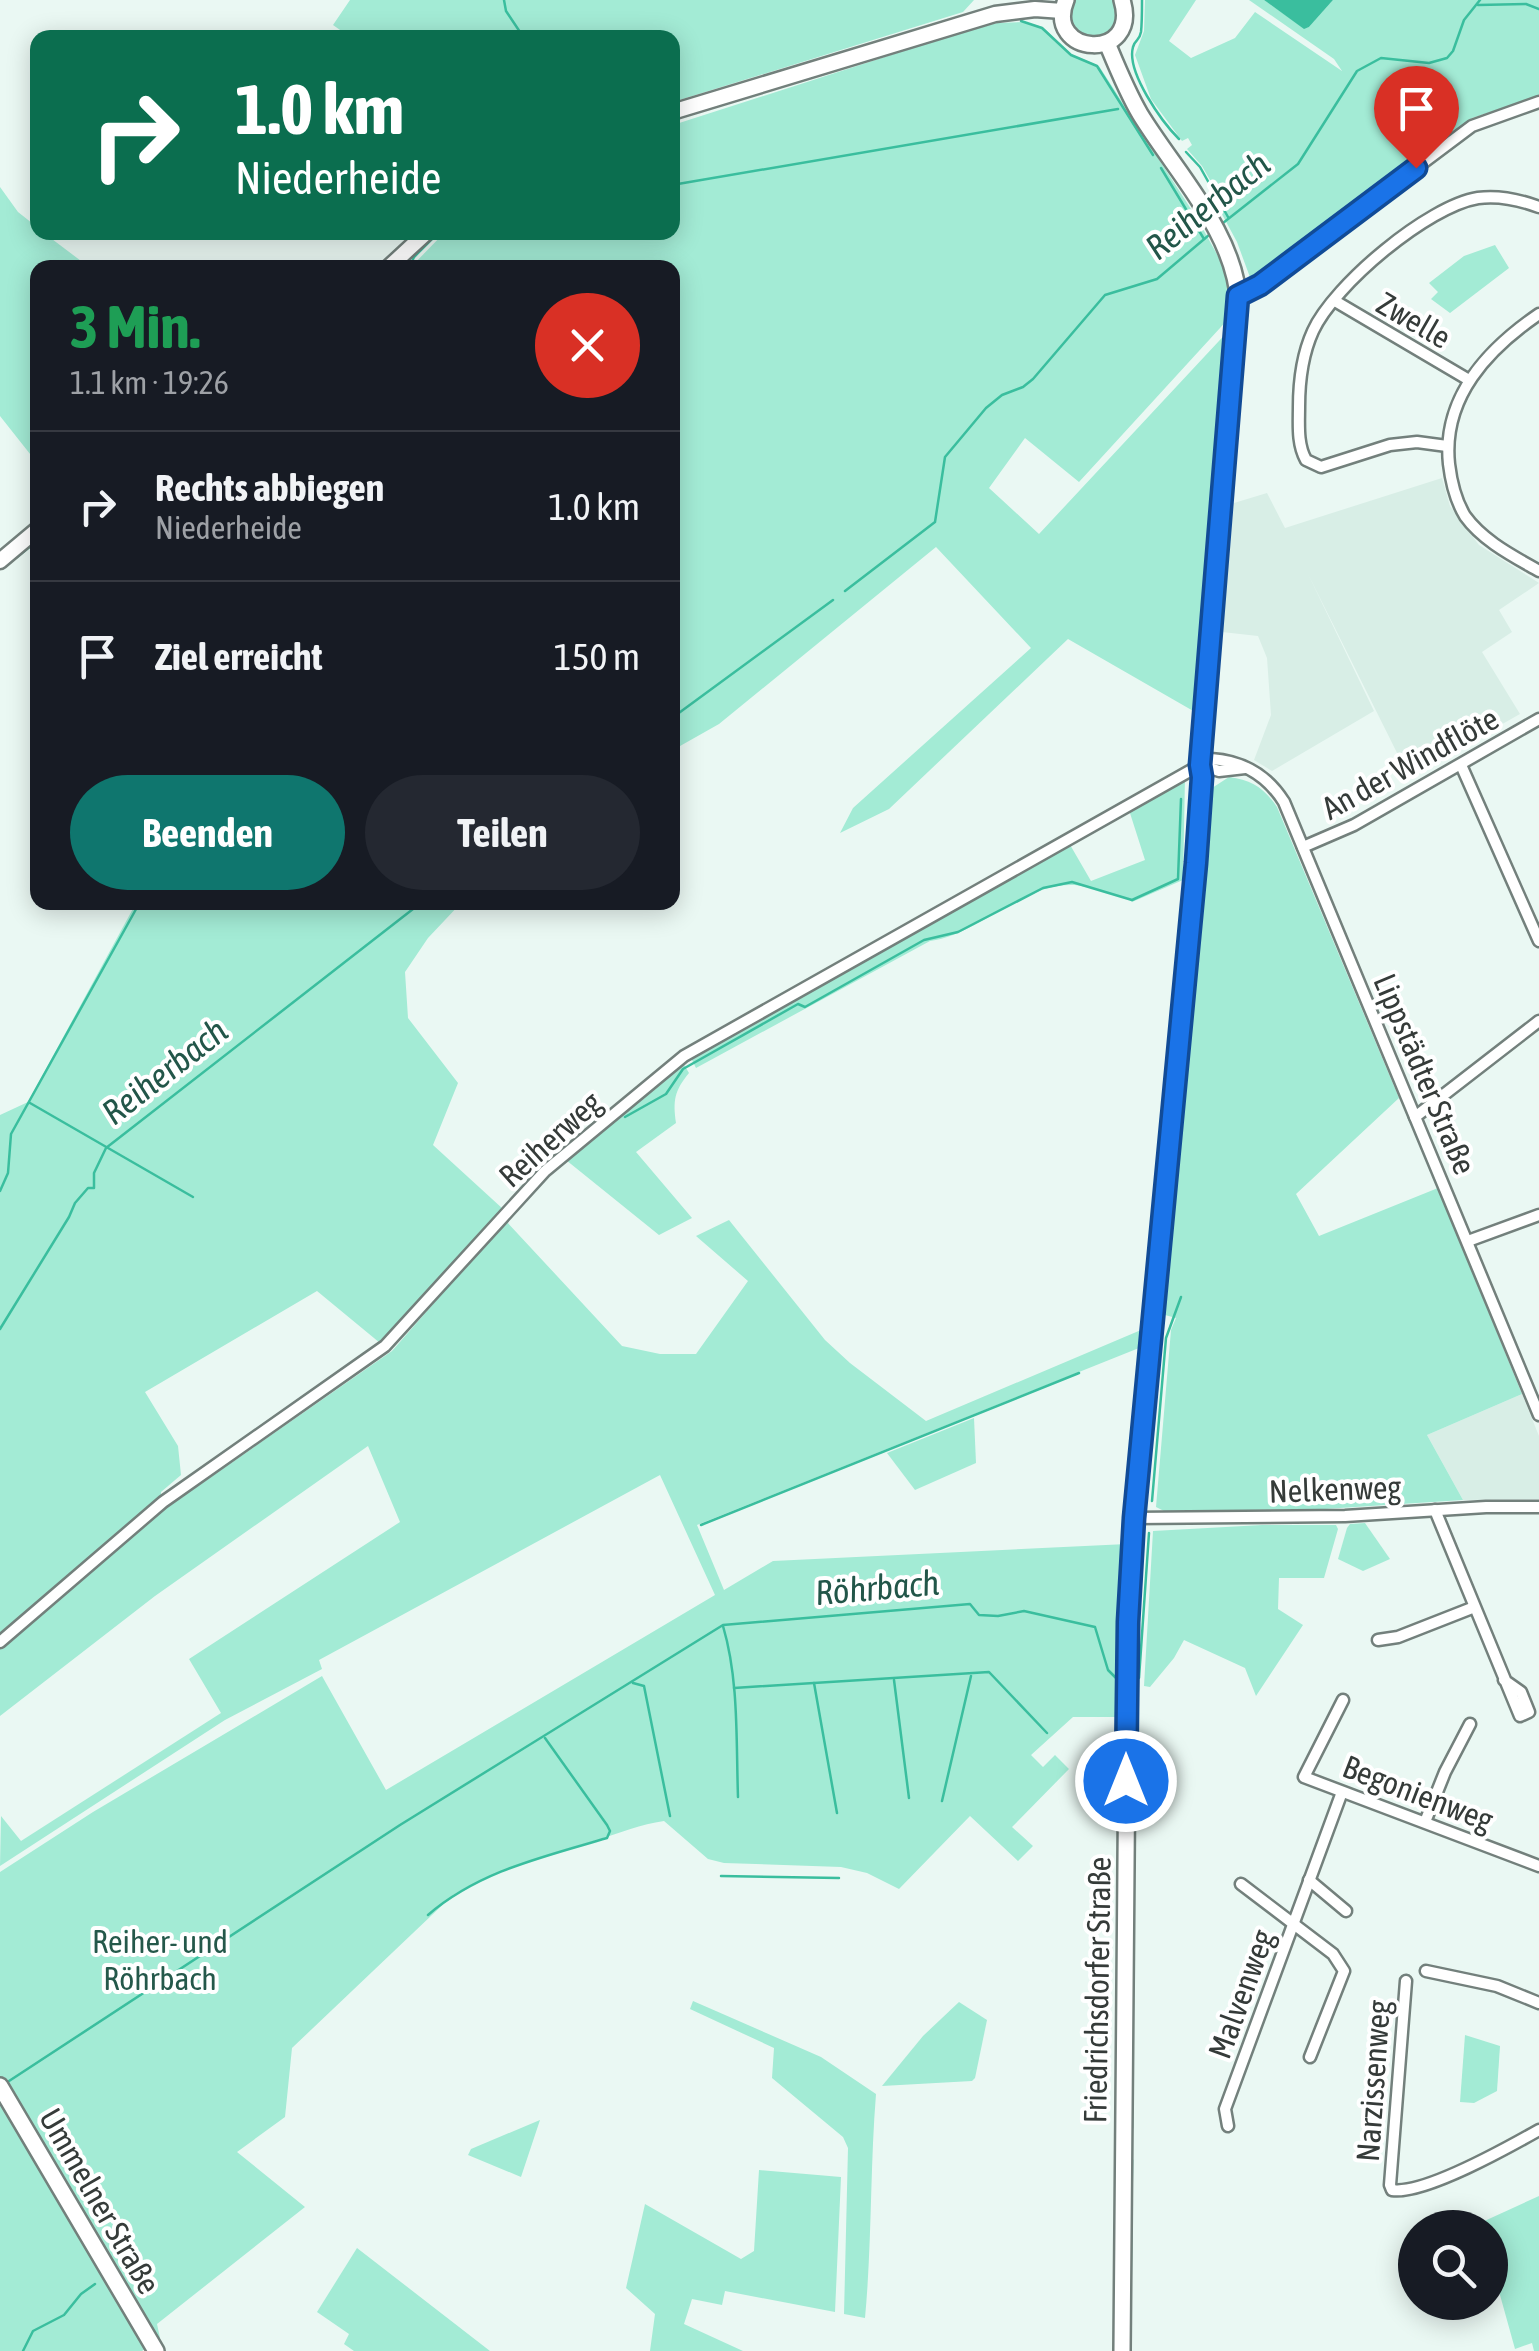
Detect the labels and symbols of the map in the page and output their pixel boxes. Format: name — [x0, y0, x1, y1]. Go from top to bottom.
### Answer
pin — [1374, 66, 1459, 169]
water label: Reiherbach — [1137, 143, 1277, 267]
street label: Zwelle — [1371, 284, 1457, 356]
street label: An der Windflöte — [1315, 699, 1505, 827]
street label: Lippstädter Straße — [1366, 968, 1484, 1180]
water label: Reiherbach — [94, 1010, 234, 1132]
street label: Reiherweg — [491, 1083, 609, 1194]
street label: Nelkenweg — [1268, 1468, 1402, 1510]
water label: Röhrbach — [813, 1562, 941, 1612]
position arrow — [1074, 1729, 1178, 1833]
street label: Begonienweg — [1338, 1747, 1499, 1839]
street label: Friedrichsdorfer Straße — [1076, 1856, 1118, 2124]
park label: Reiher- und Röhrbach — [92, 1923, 228, 1997]
street label: Malvenweg — [1201, 1924, 1281, 2064]
street label: Narzissenweg — [1349, 1999, 1397, 2163]
street label: Ummelner Straße — [32, 2102, 168, 2300]

